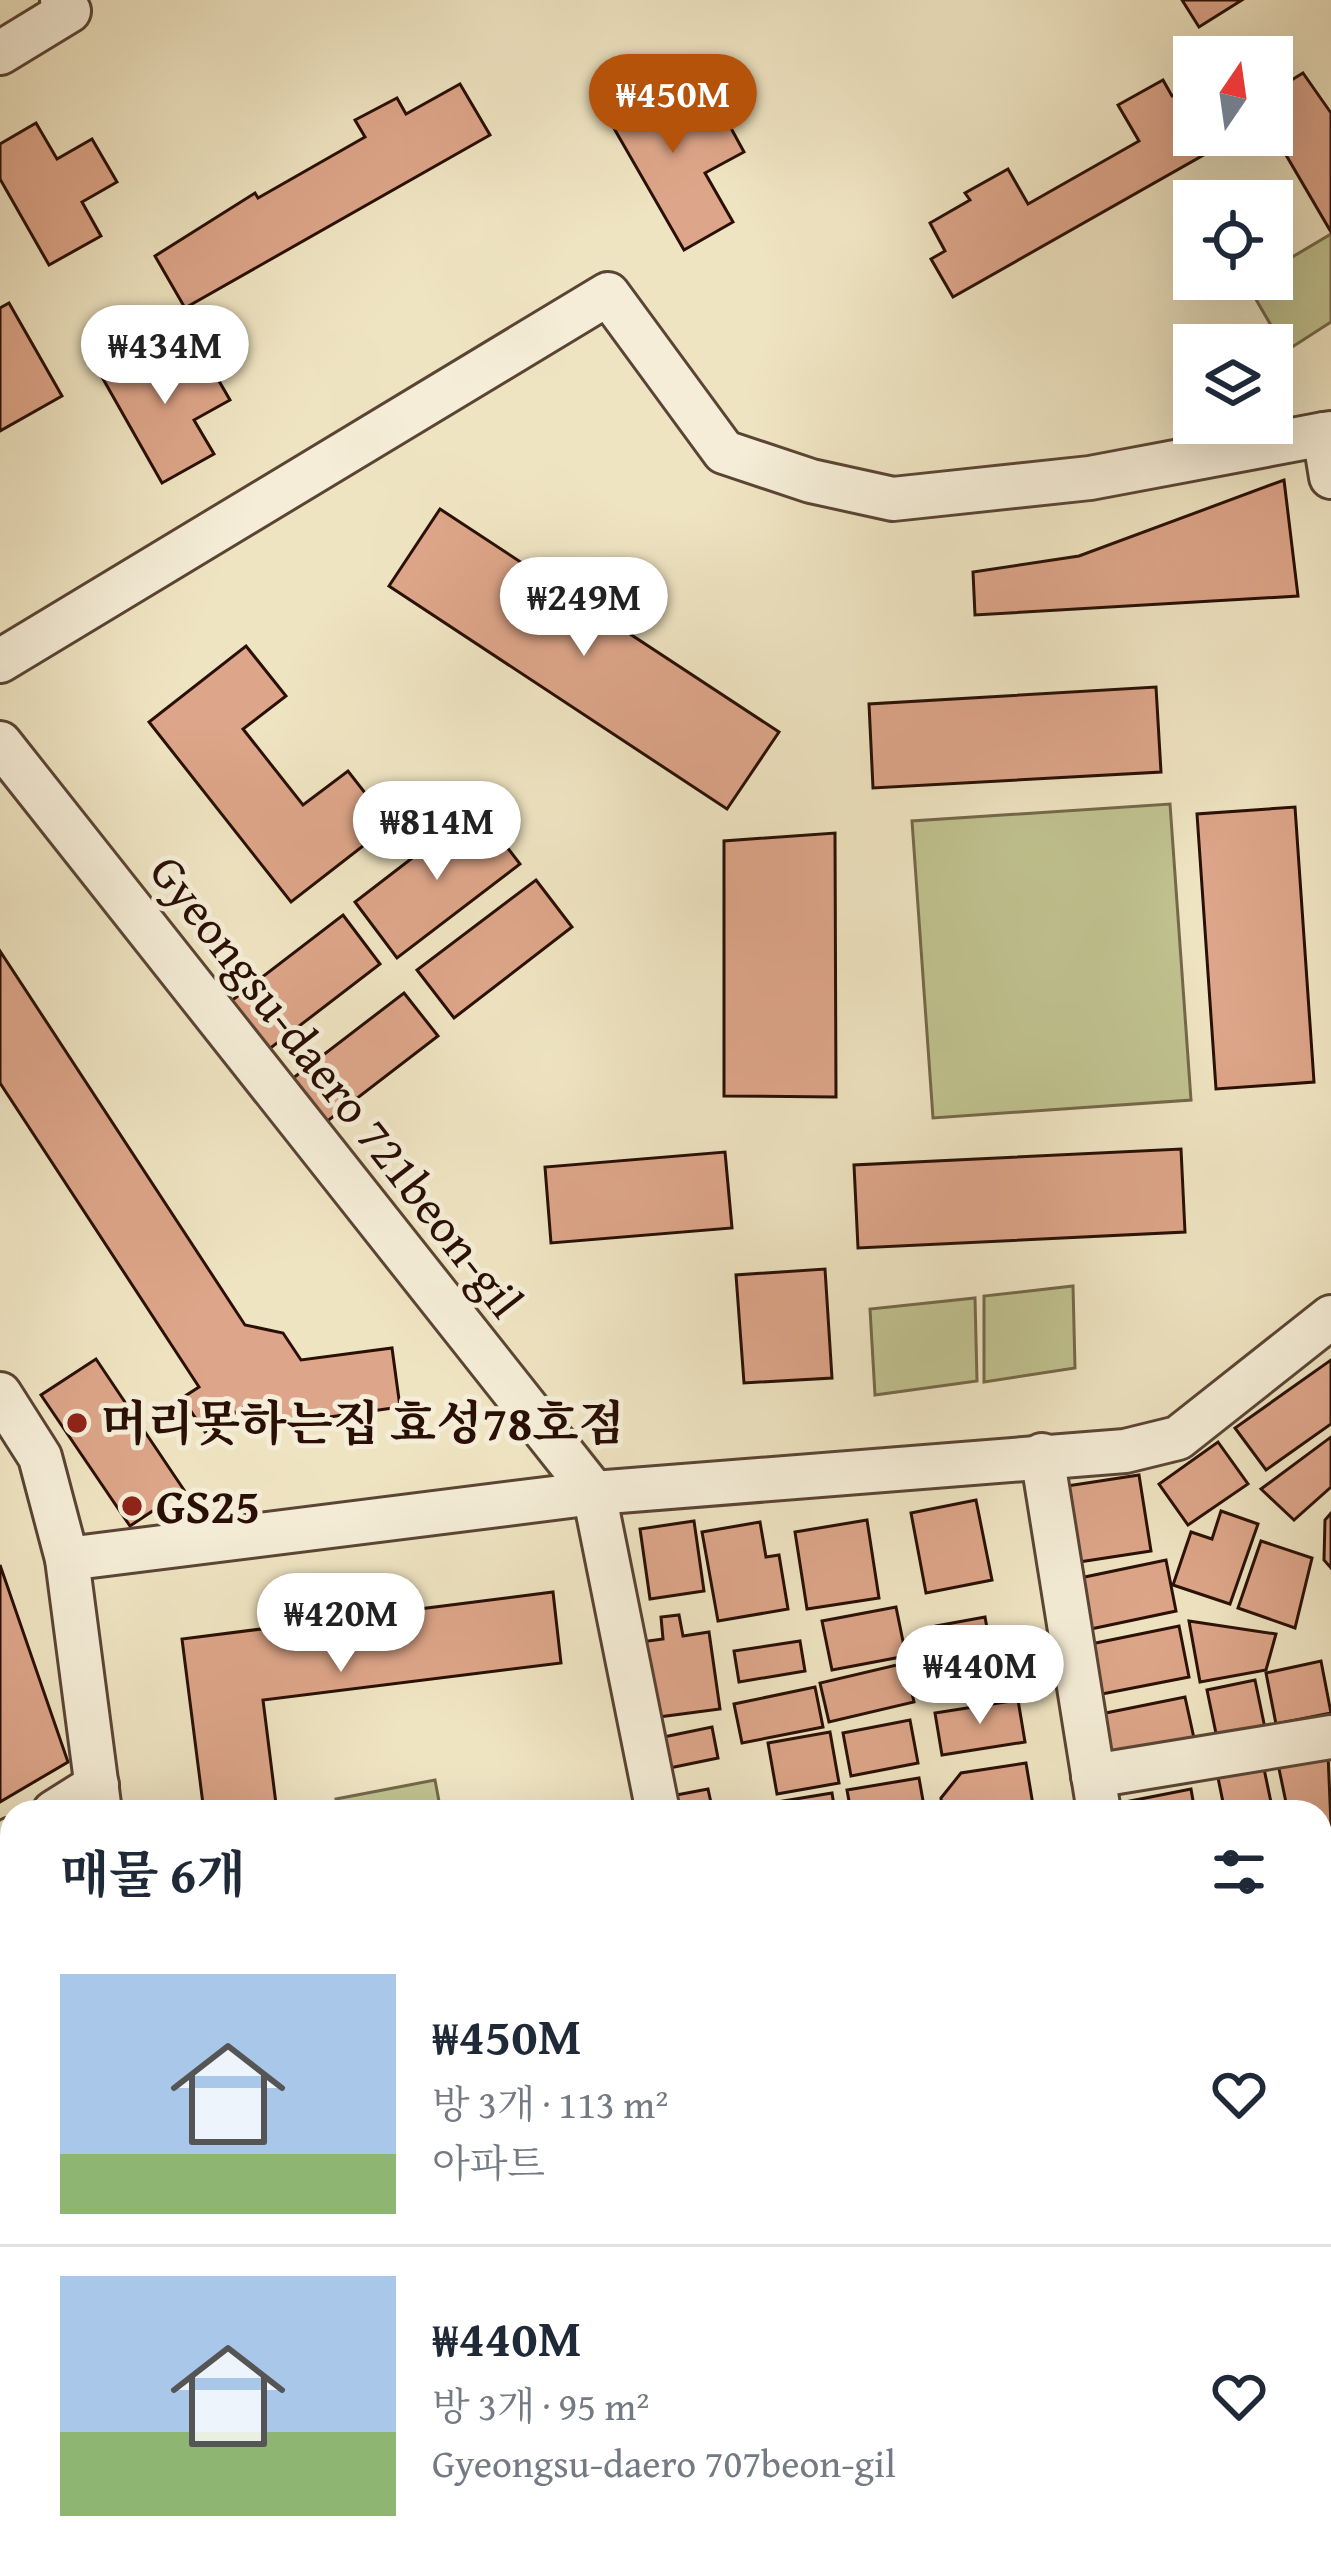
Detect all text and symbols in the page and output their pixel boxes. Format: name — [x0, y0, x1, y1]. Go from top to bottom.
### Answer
north arrow — [1173, 36, 1293, 156]
map controls — [1173, 36, 1293, 444]
pin: ₩450M — [589, 54, 757, 156]
text: ₩450M — [616, 64, 730, 121]
button: locate — [1173, 180, 1293, 300]
pin: ₩434M — [81, 305, 249, 407]
text: ₩434M — [108, 315, 222, 372]
button: layers — [1173, 324, 1293, 444]
pin: ₩249M — [500, 557, 668, 659]
text: ₩249M — [527, 567, 641, 624]
pin: ₩814M — [353, 781, 521, 883]
text: ₩814M — [380, 791, 494, 848]
street label: Gyeongsu-daero 721beon-gil — [134, 839, 541, 1333]
place label: 머리못하는집 효성78호점 — [101, 1387, 625, 1458]
marker: 머리못하는집 효성78호점 — [64, 1410, 90, 1436]
place label: GS25 — [156, 1470, 260, 1541]
marker: GS25 — [119, 1493, 145, 1519]
pin: ₩420M — [257, 1573, 425, 1675]
text: ₩420M — [284, 1583, 398, 1640]
pin: ₩440M — [896, 1625, 1064, 1727]
text: ₩440M — [923, 1635, 1037, 1692]
text: 매물 6개 — [60, 1836, 245, 1911]
icon: filters — [1206, 1839, 1272, 1905]
text: ₩450M — [432, 1998, 582, 2073]
icon: home — [156, 2022, 300, 2166]
icon: heart — [1206, 2061, 1272, 2127]
text: 방 3개 · 113 m² — [432, 2075, 668, 2132]
text: 아파트 — [432, 2134, 545, 2191]
text: ₩440M — [432, 2300, 582, 2375]
icon: home — [156, 2324, 300, 2468]
icon: heart — [1206, 2363, 1272, 2429]
text: 방 3개 · 95 m² — [432, 2377, 650, 2434]
text: Gyeongsu-daero 707beon-gil — [432, 2434, 896, 2491]

